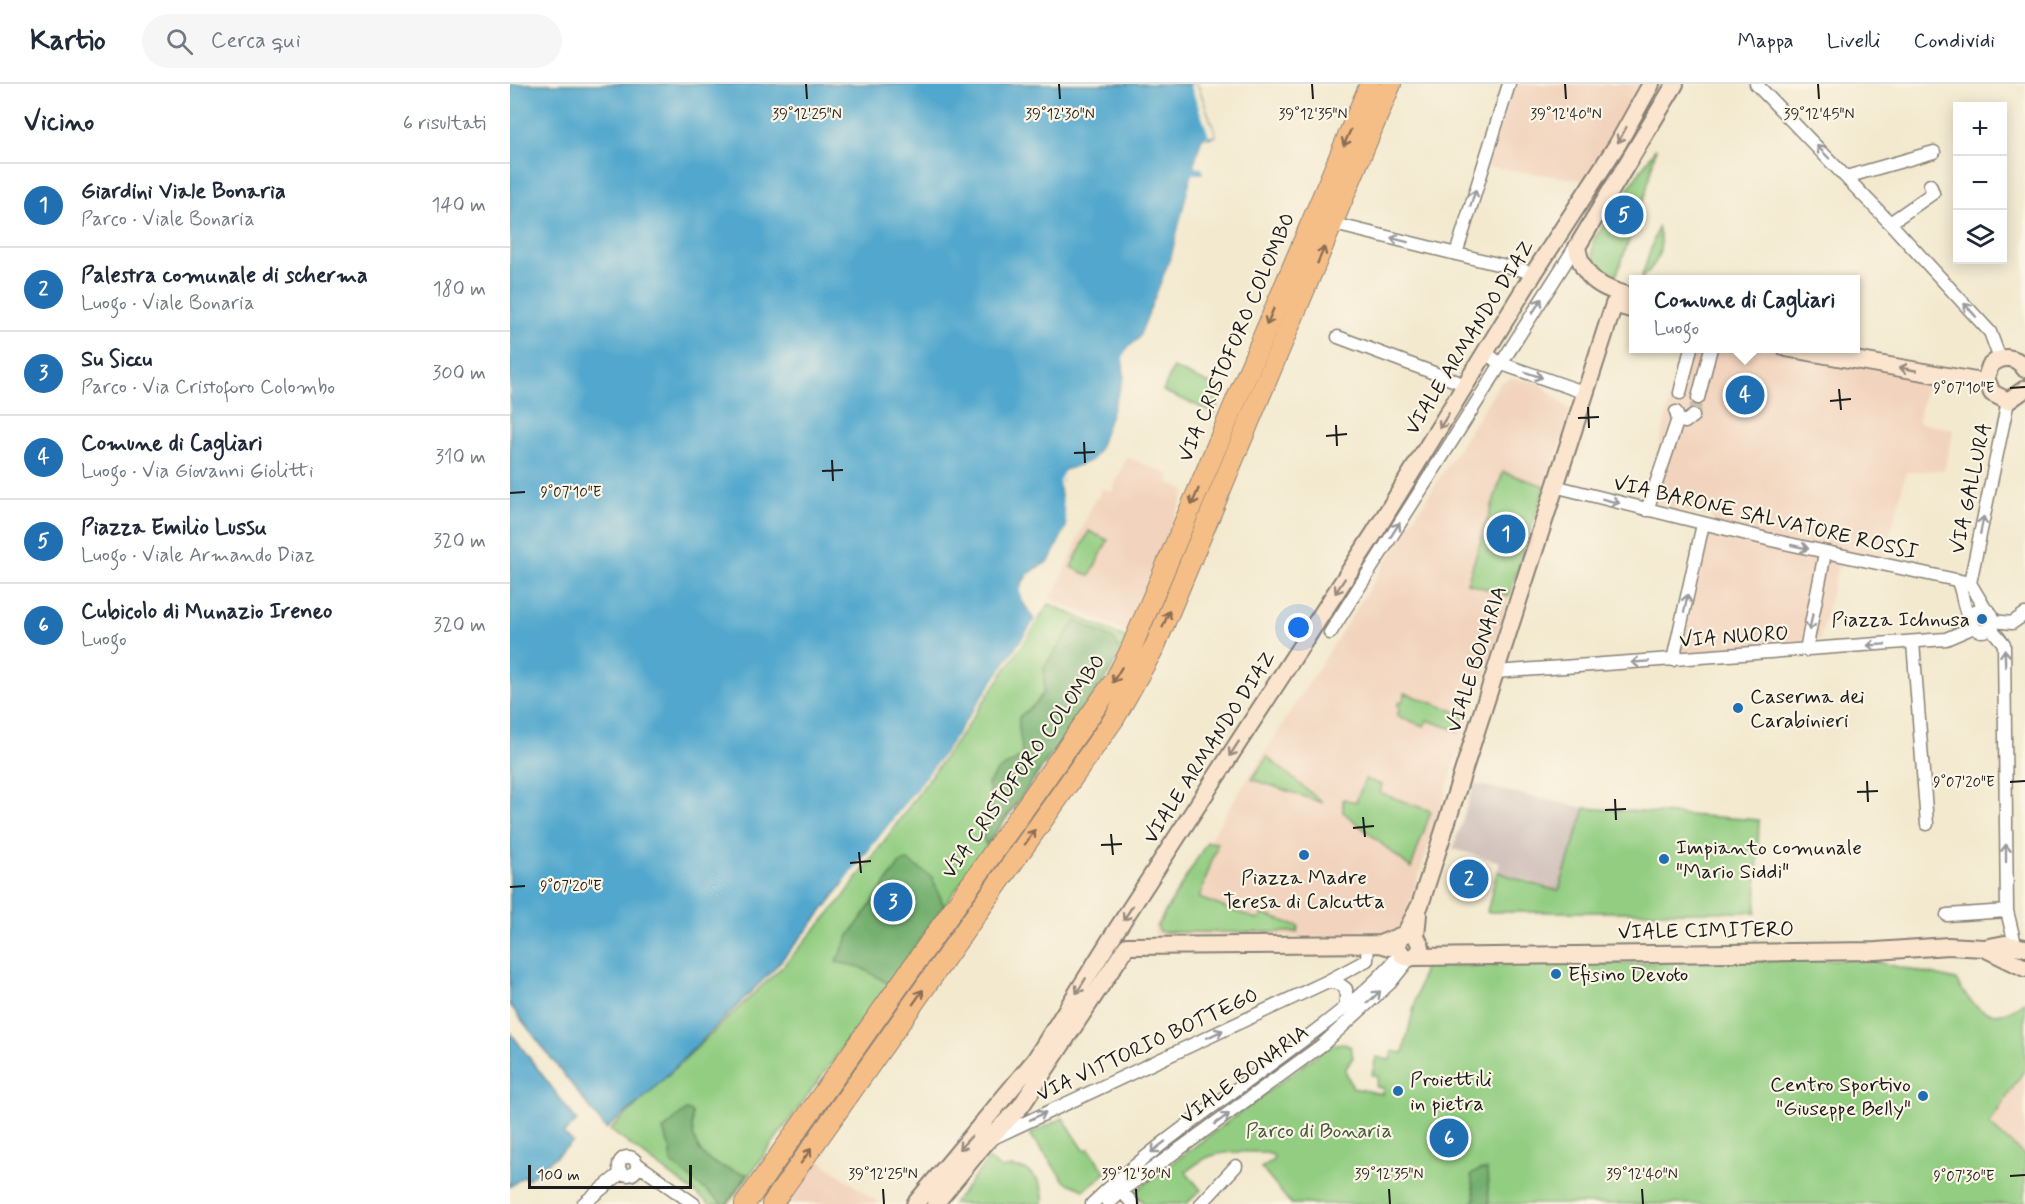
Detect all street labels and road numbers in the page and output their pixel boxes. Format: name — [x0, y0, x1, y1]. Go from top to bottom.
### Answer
street label: VIA CRISTOFORO COLOMBO — [1172, 208, 1302, 466]
street label: VIALE ARMANDO DIAZ — [1398, 235, 1541, 440]
street label: VIA GALLURA — [1943, 420, 1999, 556]
street label: VIA BARONE SALVATORE ROSSI — [1611, 469, 1921, 567]
street label: VIALE BONARIA — [1440, 582, 1514, 736]
street label: VIA NUORO — [1678, 619, 1790, 655]
street label: VIALE ARMANDO DIAZ — [1137, 646, 1283, 849]
street label: VIA CRISTOFORO COLOMBO — [935, 649, 1112, 884]
street label: VIALE CIMITERO — [1618, 915, 1794, 947]
street label: VIA VITTORIO BOTTEGO — [1032, 981, 1263, 1109]
street label: VIALE BONARIA — [1175, 1019, 1315, 1131]

